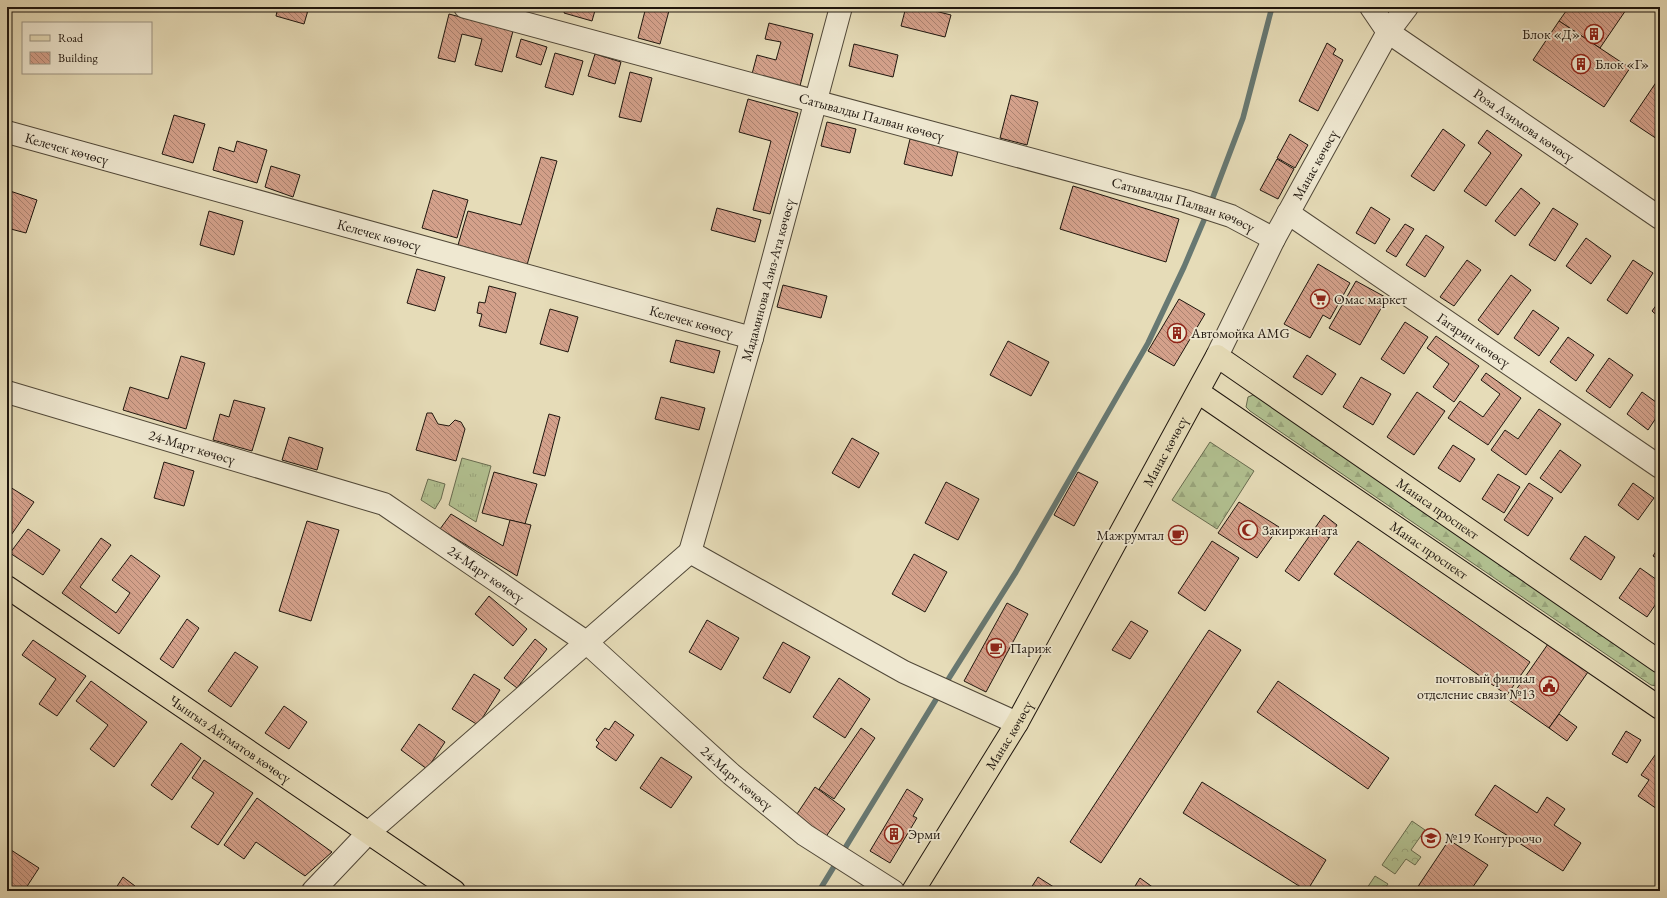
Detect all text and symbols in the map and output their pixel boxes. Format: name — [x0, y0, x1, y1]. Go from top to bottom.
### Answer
legend — [22, 22, 152, 74]
building icon: Блок «Д» — [1583, 23, 1605, 45]
place label: Блок «Д» — [1522, 25, 1580, 43]
text: Road — [58, 30, 84, 46]
text: Building — [58, 50, 99, 66]
building icon: Блок «Г» — [1570, 53, 1592, 75]
place label: Блок «Г» — [1595, 55, 1649, 73]
street label: Роза Азимова көчөсү — [1470, 84, 1579, 166]
street label: Сатывалды Палван көчөсү — [797, 88, 947, 145]
street label: Манас көчөсү — [1288, 126, 1342, 203]
street label: Келечек көчөсү — [23, 128, 111, 169]
street label: Сатывалды Палван көчөсү — [1110, 173, 1259, 236]
street label: Мадаминова Азиз-Ата көчөсү — [737, 196, 798, 363]
street label: Келечек көчөсү — [335, 215, 424, 255]
supermarket icon: Омас маркет — [1309, 288, 1331, 310]
place label: Омас маркет — [1334, 290, 1407, 308]
street label: Келечек көчөсү — [647, 301, 736, 342]
street label: Гагарин көчөсү — [1434, 309, 1515, 372]
building icon: Автомойка AMG — [1166, 322, 1188, 344]
place label: Автомойка AMG — [1190, 324, 1290, 342]
street label: Манас көчөсү — [1139, 412, 1192, 490]
street label: 24-Март көчөсү — [147, 426, 238, 469]
street label: Манаса проспект — [1393, 474, 1483, 544]
street label: Манас проспект — [1386, 517, 1472, 583]
mosque icon: Закиржан ата — [1237, 519, 1259, 541]
place label: Закиржан ата — [1262, 521, 1338, 539]
cafe icon: Мажрумтал — [1167, 524, 1189, 546]
place label: Мажрумтал — [1097, 526, 1164, 544]
street label: 24-Март көчөсү — [444, 541, 529, 607]
cafe icon: Париж — [985, 637, 1007, 659]
place label: Париж — [1010, 639, 1052, 657]
place label: почтовый филиал отделение связи №13 — [1417, 669, 1535, 703]
public building icon: почтовый филиал отделение связи №13 — [1538, 675, 1560, 697]
street label: Чынгыз Айтматов көчөсү — [166, 691, 296, 787]
street label: Манас көчөсү — [981, 697, 1037, 773]
street label: 24-Март көчөсү — [697, 742, 777, 814]
building icon: Эрми — [883, 823, 905, 845]
place label: Эрми — [908, 825, 941, 843]
school or university icon: №19 Конгуроочо — [1420, 827, 1442, 849]
place label: №19 Конгуроочо — [1445, 829, 1542, 847]

